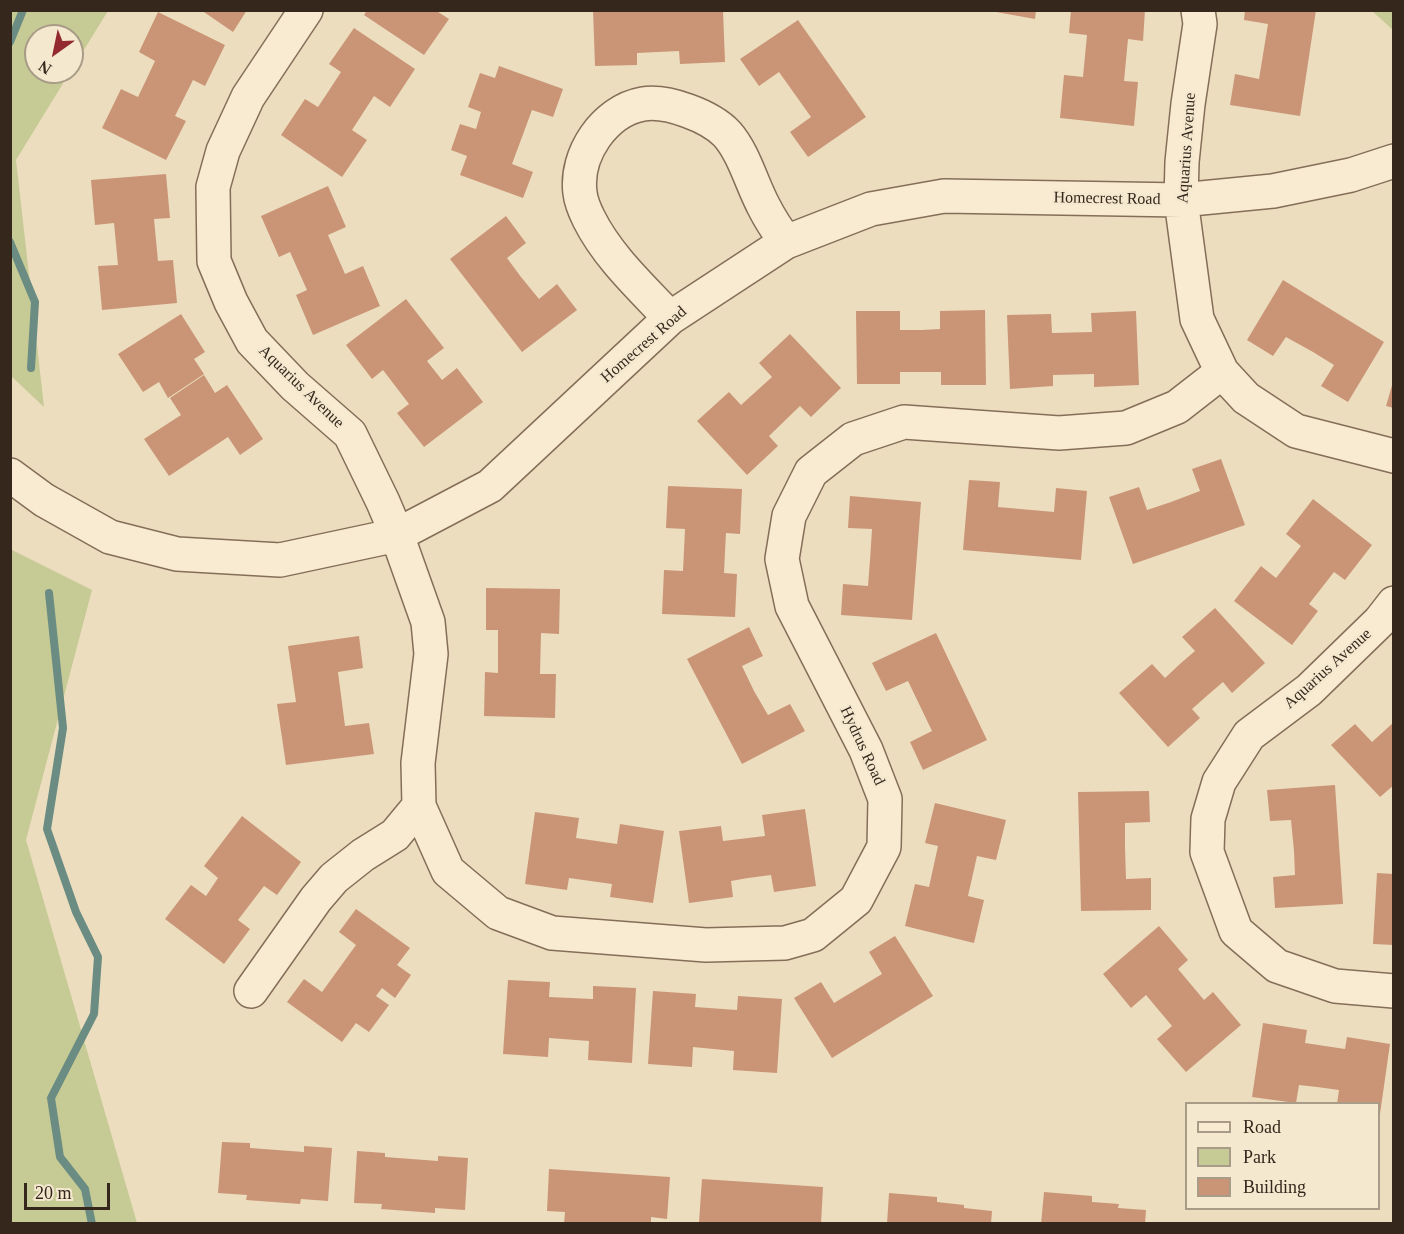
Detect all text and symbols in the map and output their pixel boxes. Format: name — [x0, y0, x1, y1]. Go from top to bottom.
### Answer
north arrow — [24, 24, 84, 84]
text: N — [36, 58, 54, 78]
street label: Aquarius Avenue — [1174, 92, 1200, 204]
street label: Homecrest Road — [1053, 188, 1161, 210]
street label: Homecrest Road — [597, 303, 691, 387]
street label: Aquarius Avenue — [254, 341, 348, 433]
street label: Aquarius Avenue — [1280, 625, 1376, 713]
street label: Hydrus Road — [835, 703, 889, 789]
legend — [1185, 1102, 1380, 1210]
text: Road — [1243, 1117, 1281, 1137]
text: Park — [1243, 1147, 1276, 1167]
scale bar — [27, 1171, 112, 1209]
text: Building — [1243, 1177, 1306, 1197]
text: 20 m — [35, 1183, 72, 1203]

